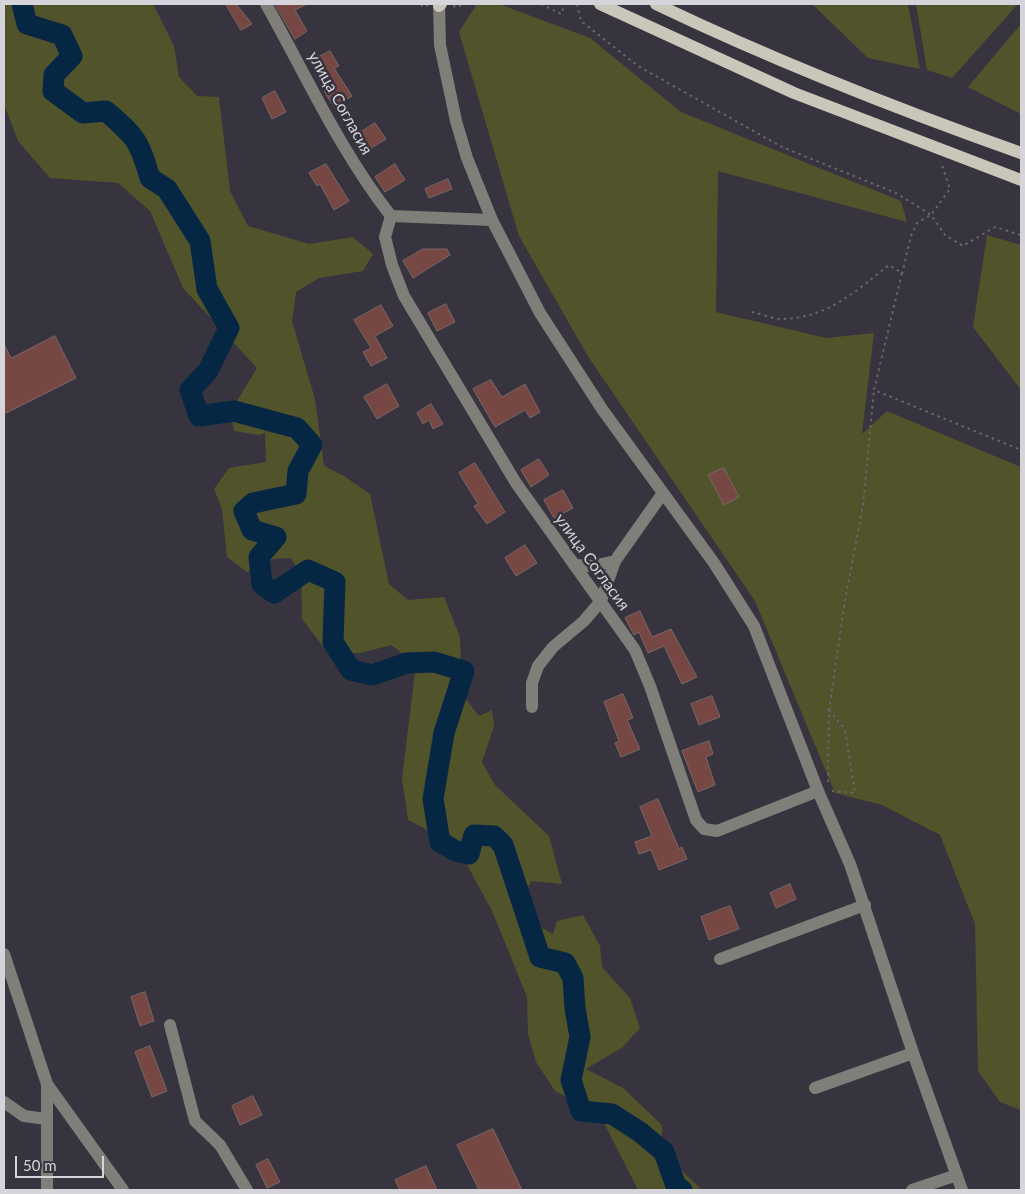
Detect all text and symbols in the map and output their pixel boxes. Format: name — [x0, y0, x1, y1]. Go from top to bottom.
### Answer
street label: улица Согласия — [304, 48, 376, 158]
street label: улица Согласия — [550, 510, 634, 614]
scale bar — [18, 1146, 106, 1178]
text: 50 m — [23, 1156, 57, 1174]

